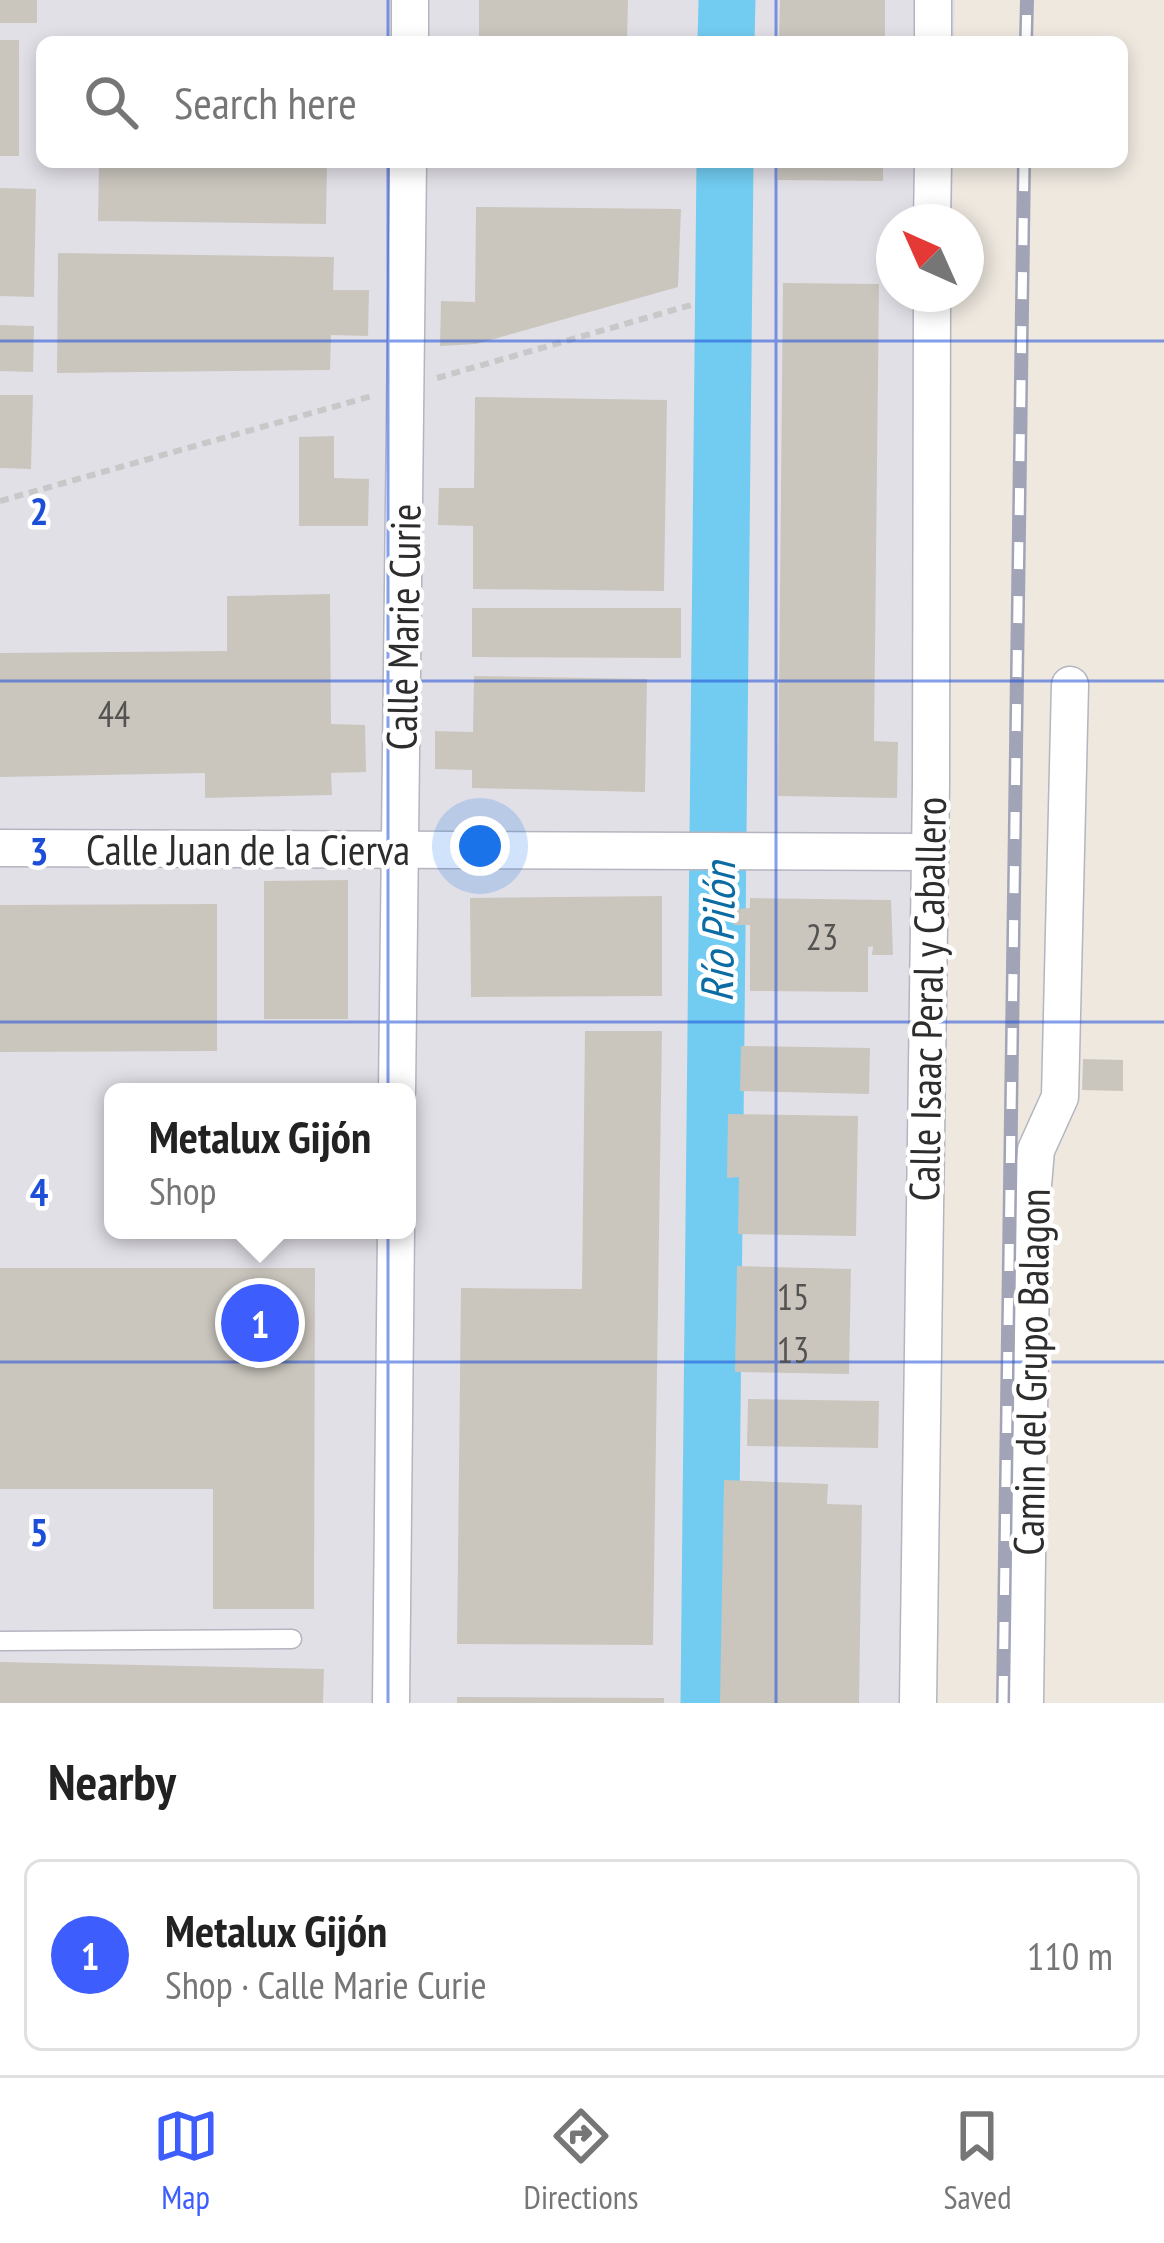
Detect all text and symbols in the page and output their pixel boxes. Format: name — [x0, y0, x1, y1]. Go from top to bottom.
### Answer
search box — [36, 36, 1128, 168]
icon: search — [78, 69, 144, 135]
text: Search here — [174, 73, 357, 131]
north arrow — [876, 204, 984, 312]
text: 2 — [30, 485, 48, 536]
street label: Calle Marie Curie — [373, 503, 433, 751]
house number: 44 — [98, 690, 130, 737]
street label: Calle Isaac Peral y Caballero — [896, 796, 958, 1202]
your location — [450, 816, 510, 876]
street label: Calle Juan de la Cierva — [86, 822, 410, 877]
text: 3 — [30, 825, 48, 876]
water label: Río Pilón — [687, 859, 747, 1003]
house number: 23 — [806, 913, 838, 960]
popup — [104, 1083, 416, 1239]
text: Metalux Gijón — [149, 1107, 371, 1165]
text: Shop — [149, 1165, 217, 1216]
text: 4 — [30, 1166, 49, 1217]
street label: Camin del Grupo Balagon — [1000, 1188, 1062, 1556]
house number: 15 — [777, 1273, 809, 1320]
pin: 1 — [221, 1278, 299, 1368]
house number: 13 — [777, 1326, 809, 1373]
text: 5 — [30, 1506, 48, 1557]
text: Nearby — [48, 1748, 176, 1814]
text: Metalux Gijón — [165, 1901, 387, 1959]
text: 1 — [81, 1930, 99, 1981]
text: 110 m — [1027, 1930, 1113, 1981]
text: Shop · Calle Marie Curie — [165, 1959, 487, 2010]
tab: Map — [153, 2103, 219, 2218]
tab: Directions — [524, 2103, 638, 2218]
tab: Saved — [943, 2103, 1011, 2218]

